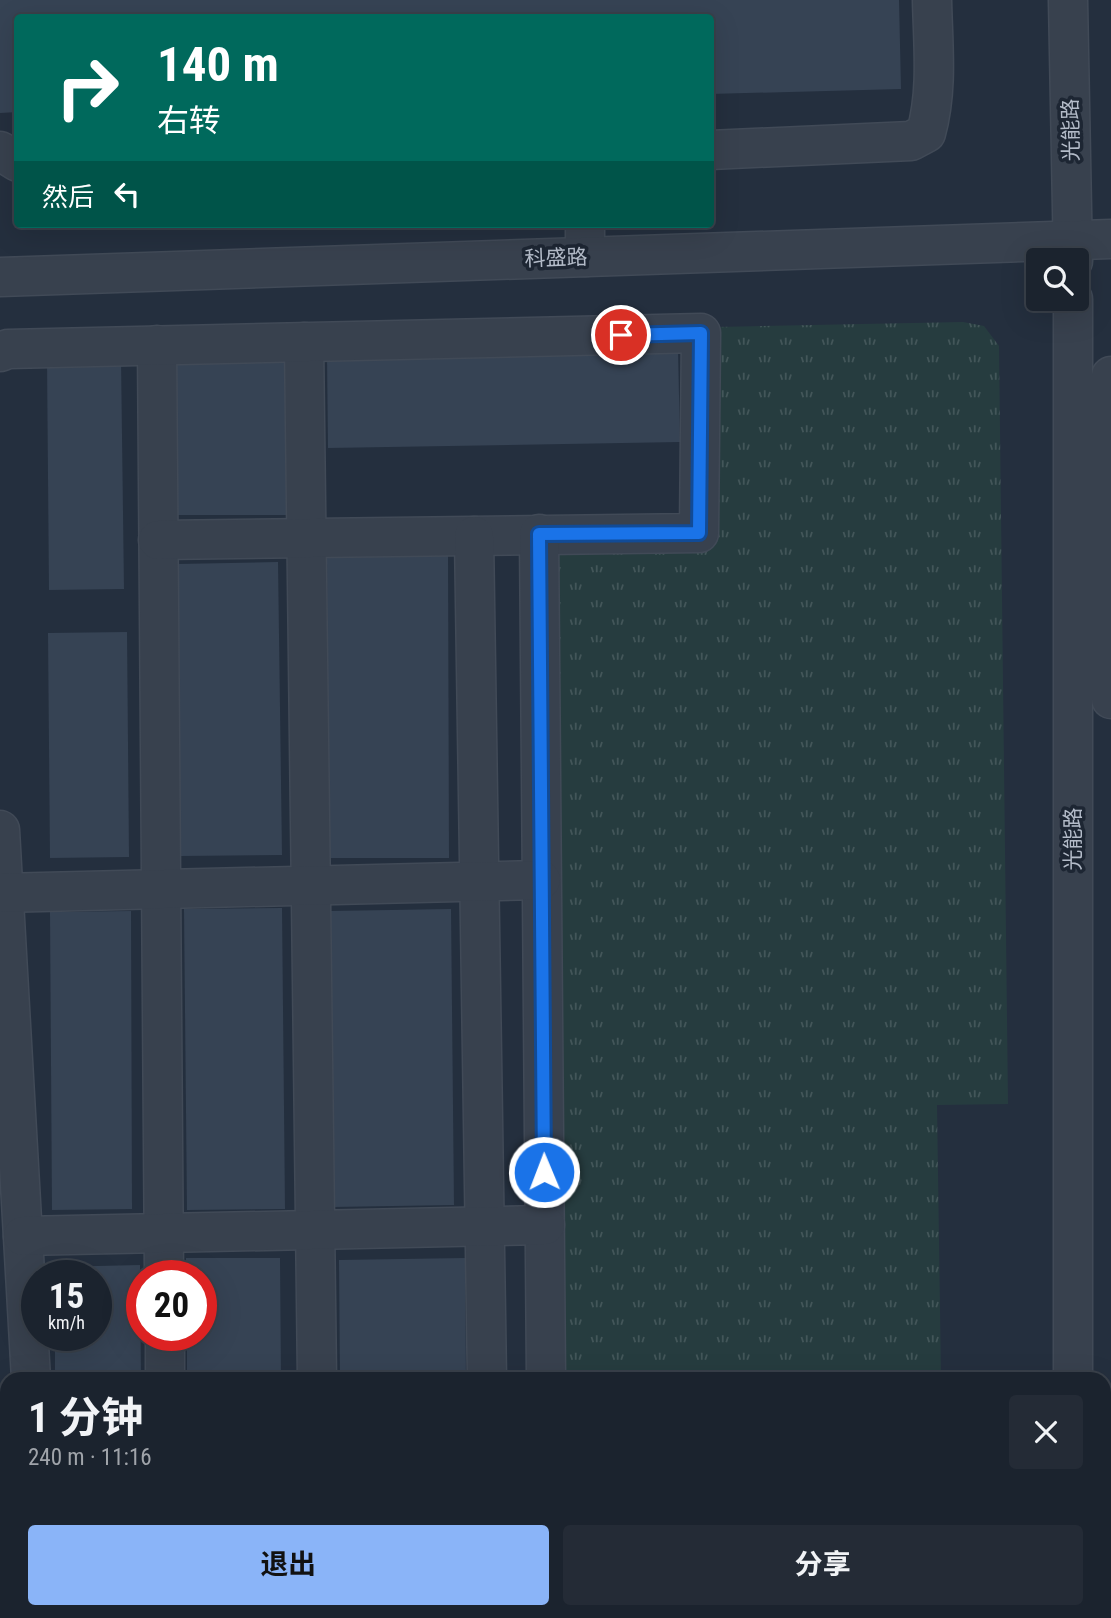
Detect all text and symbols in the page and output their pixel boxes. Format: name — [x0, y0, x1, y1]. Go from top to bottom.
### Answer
text: 140 m — [157, 36, 279, 93]
icon: right — [42, 42, 133, 133]
street label: 光能路 — [1058, 98, 1084, 162]
text: 右转 — [157, 102, 221, 140]
icon: left — [108, 175, 146, 213]
text: 然后 — [42, 182, 94, 212]
street label: 科盛路 — [524, 245, 588, 271]
map controls — [1026, 248, 1089, 311]
button: search — [1026, 248, 1089, 311]
pin — [591, 305, 651, 365]
icon: arrive — [602, 316, 640, 354]
street label: 光能路 — [1061, 808, 1085, 871]
position arrow — [507, 1135, 581, 1209]
speed limit sign: 20 — [126, 1260, 217, 1351]
text: 15 — [49, 1276, 84, 1317]
text: km/h — [48, 1312, 85, 1333]
text: 1 分钟 — [28, 1393, 143, 1442]
button: close — [1009, 1395, 1083, 1469]
text: 240 m · 11:16 — [28, 1444, 152, 1471]
button: 退出 — [28, 1525, 549, 1605]
button: 分享 — [563, 1525, 1083, 1605]

